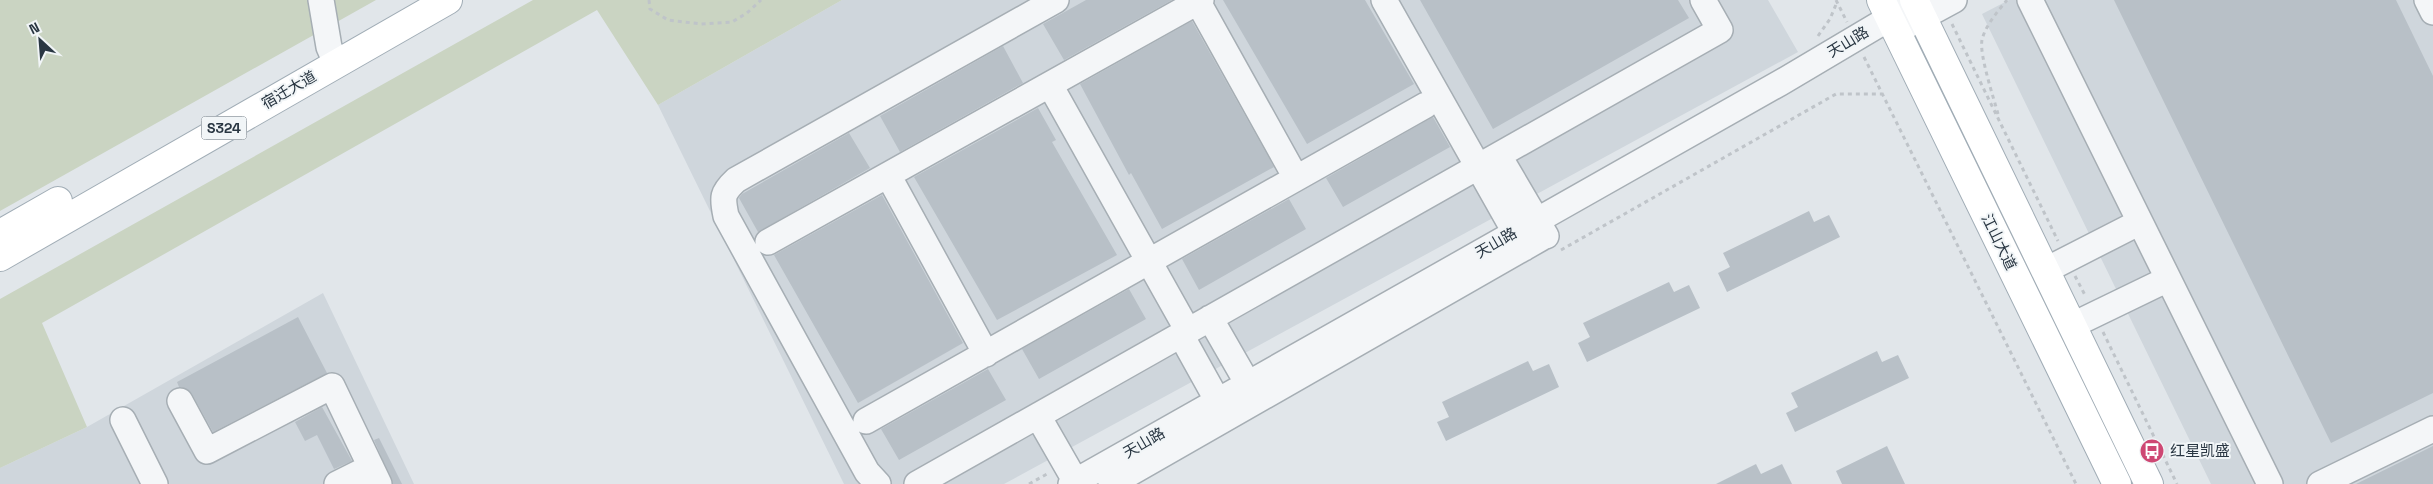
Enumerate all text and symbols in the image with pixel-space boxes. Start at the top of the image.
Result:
north arrow [15,15,65,65]
text: N [26,18,42,38]
street label: 天山路 [1824,22,1872,61]
street label: 宿迁大道 [258,66,319,113]
road number: S324 [202,116,246,140]
street label: 江山大道 [1978,211,2021,273]
street label: 天山路 [1472,223,1520,262]
street label: 天山路 [1120,423,1168,462]
bus stop icon: 红星凯盛 [2139,438,2165,464]
place label: 红星凯盛 [2170,441,2230,460]

